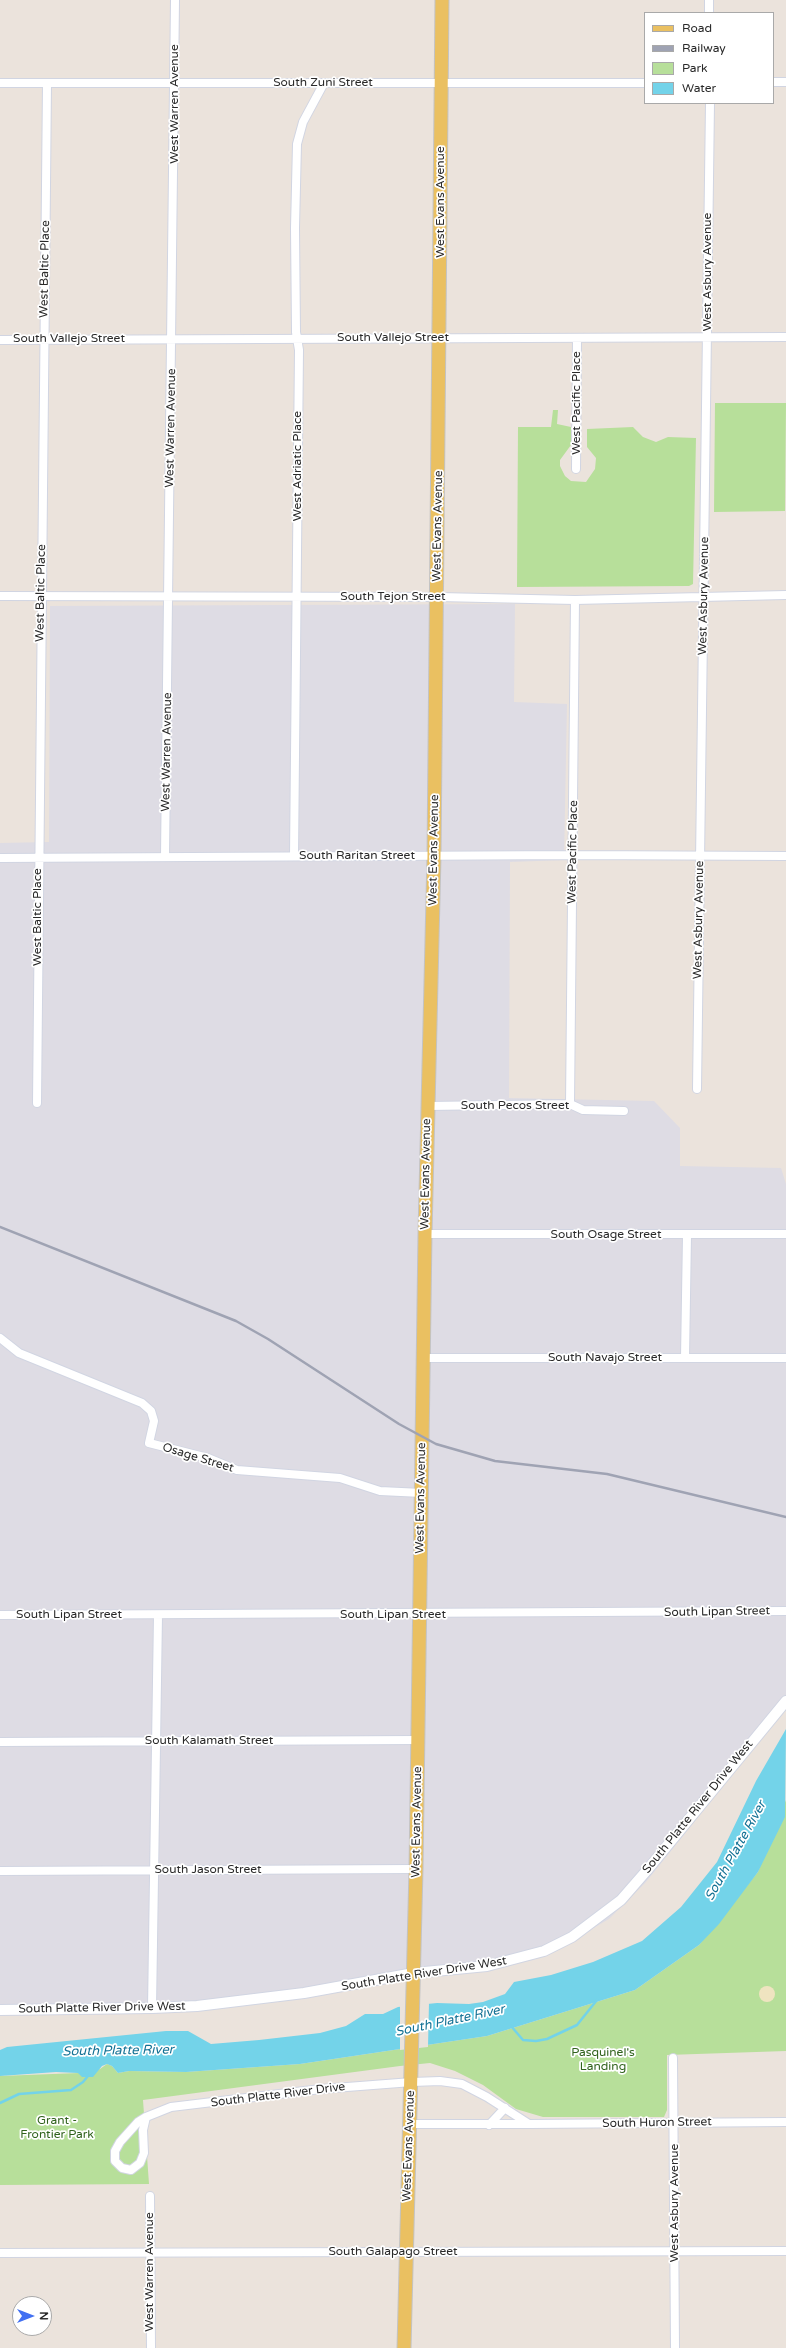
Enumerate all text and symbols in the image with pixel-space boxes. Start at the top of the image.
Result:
legend [644,12,774,104]
text: Road [682,21,712,35]
text: Railway [682,41,726,55]
street label: West Warren Avenue [168,44,182,164]
text: Park [682,61,708,75]
street label: South Zuni Street [273,76,373,90]
text: Water [682,81,716,95]
street label: West Evans Avenue [434,146,448,258]
street label: West Asbury Avenue [701,213,715,331]
street label: West Baltic Place [37,220,53,318]
street label: South Vallejo Street [337,331,449,345]
street label: South Vallejo Street [13,332,125,346]
street label: West Pacific Place [570,351,584,455]
street label: West Warren Avenue [163,368,179,488]
street label: West Adriatic Place [291,411,305,521]
street label: West Evans Avenue [430,470,446,582]
street label: West Asbury Avenue [696,537,712,655]
street label: West Baltic Place [33,544,49,642]
street label: South Tejon Street [340,590,446,604]
street label: West Warren Avenue [159,692,175,812]
street label: West Evans Avenue [426,794,442,906]
street label: West Pacific Place [565,800,581,904]
street label: South Raritan Street [299,849,415,863]
street label: West Asbury Avenue [691,861,707,979]
street label: West Baltic Place [31,868,45,966]
street label: South Pecos Street [461,1099,569,1113]
street label: West Evans Avenue [418,1118,434,1230]
street label: South Osage Street [551,1228,661,1242]
street label: South Navajo Street [548,1351,662,1365]
street label: Osage Street [161,1440,235,1476]
street label: West Evans Avenue [413,1442,429,1554]
street label: South Lipan Street [664,1604,770,1620]
street label: South Lipan Street [16,1608,122,1622]
street label: South Lipan Street [340,1608,446,1622]
street label: South Kalamath Street [145,1734,273,1748]
street label: South Platte River Drive West [640,1737,756,1877]
street label: West Evans Avenue [409,1766,425,1878]
water label: South Platte River [702,1799,770,1903]
street label: South Jason Street [154,1863,262,1877]
street label: South Platte River Drive West [340,1954,508,1994]
street label: South Platte River Drive West [18,1999,186,2017]
water label: South Platte River [394,2002,506,2040]
water label: South Platte River [62,2042,174,2060]
park label: Pasquinel's Landing [571,2046,635,2074]
street label: South Platte River Drive [210,2080,346,2110]
street label: West Evans Avenue [400,2090,418,2202]
park label: Grant - Frontier Park [20,2114,94,2142]
street label: South Huron Street [602,2115,712,2131]
street label: West Asbury Avenue [668,2144,682,2262]
street label: West Warren Avenue [143,2212,157,2332]
street label: South Galapago Street [328,2245,458,2259]
north arrow [12,2296,52,2336]
text: N [37,2312,50,2320]

